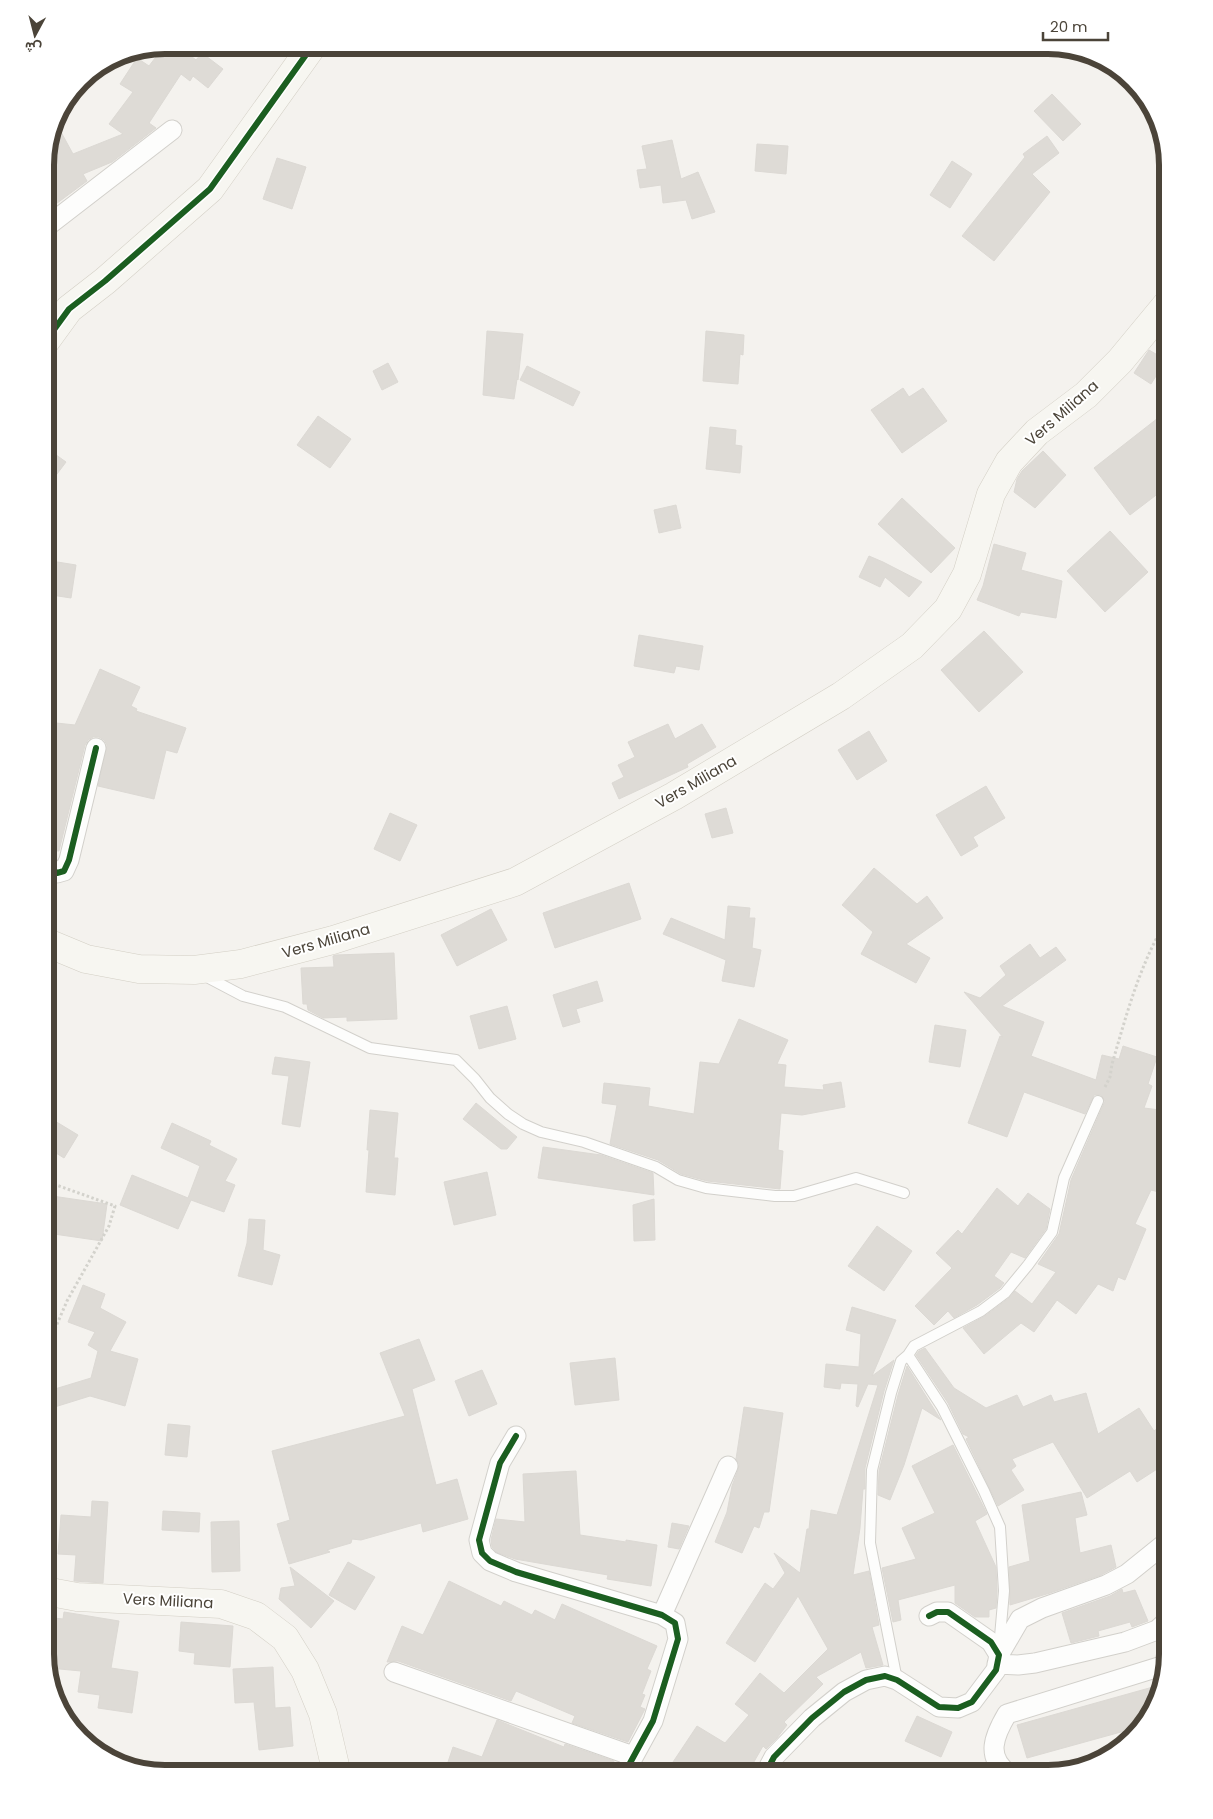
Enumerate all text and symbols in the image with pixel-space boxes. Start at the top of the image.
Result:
north arrow [10,10,60,60]
scale bar [1043,10,1108,42]
text: 20 m [1050,16,1088,37]
text: ش [24,37,43,59]
street label: Vers Miliana [1021,375,1103,450]
street label: Vers Miliana [651,750,740,813]
street label: Vers Miliana [279,918,372,963]
street label: Vers Miliana [122,1588,214,1613]

